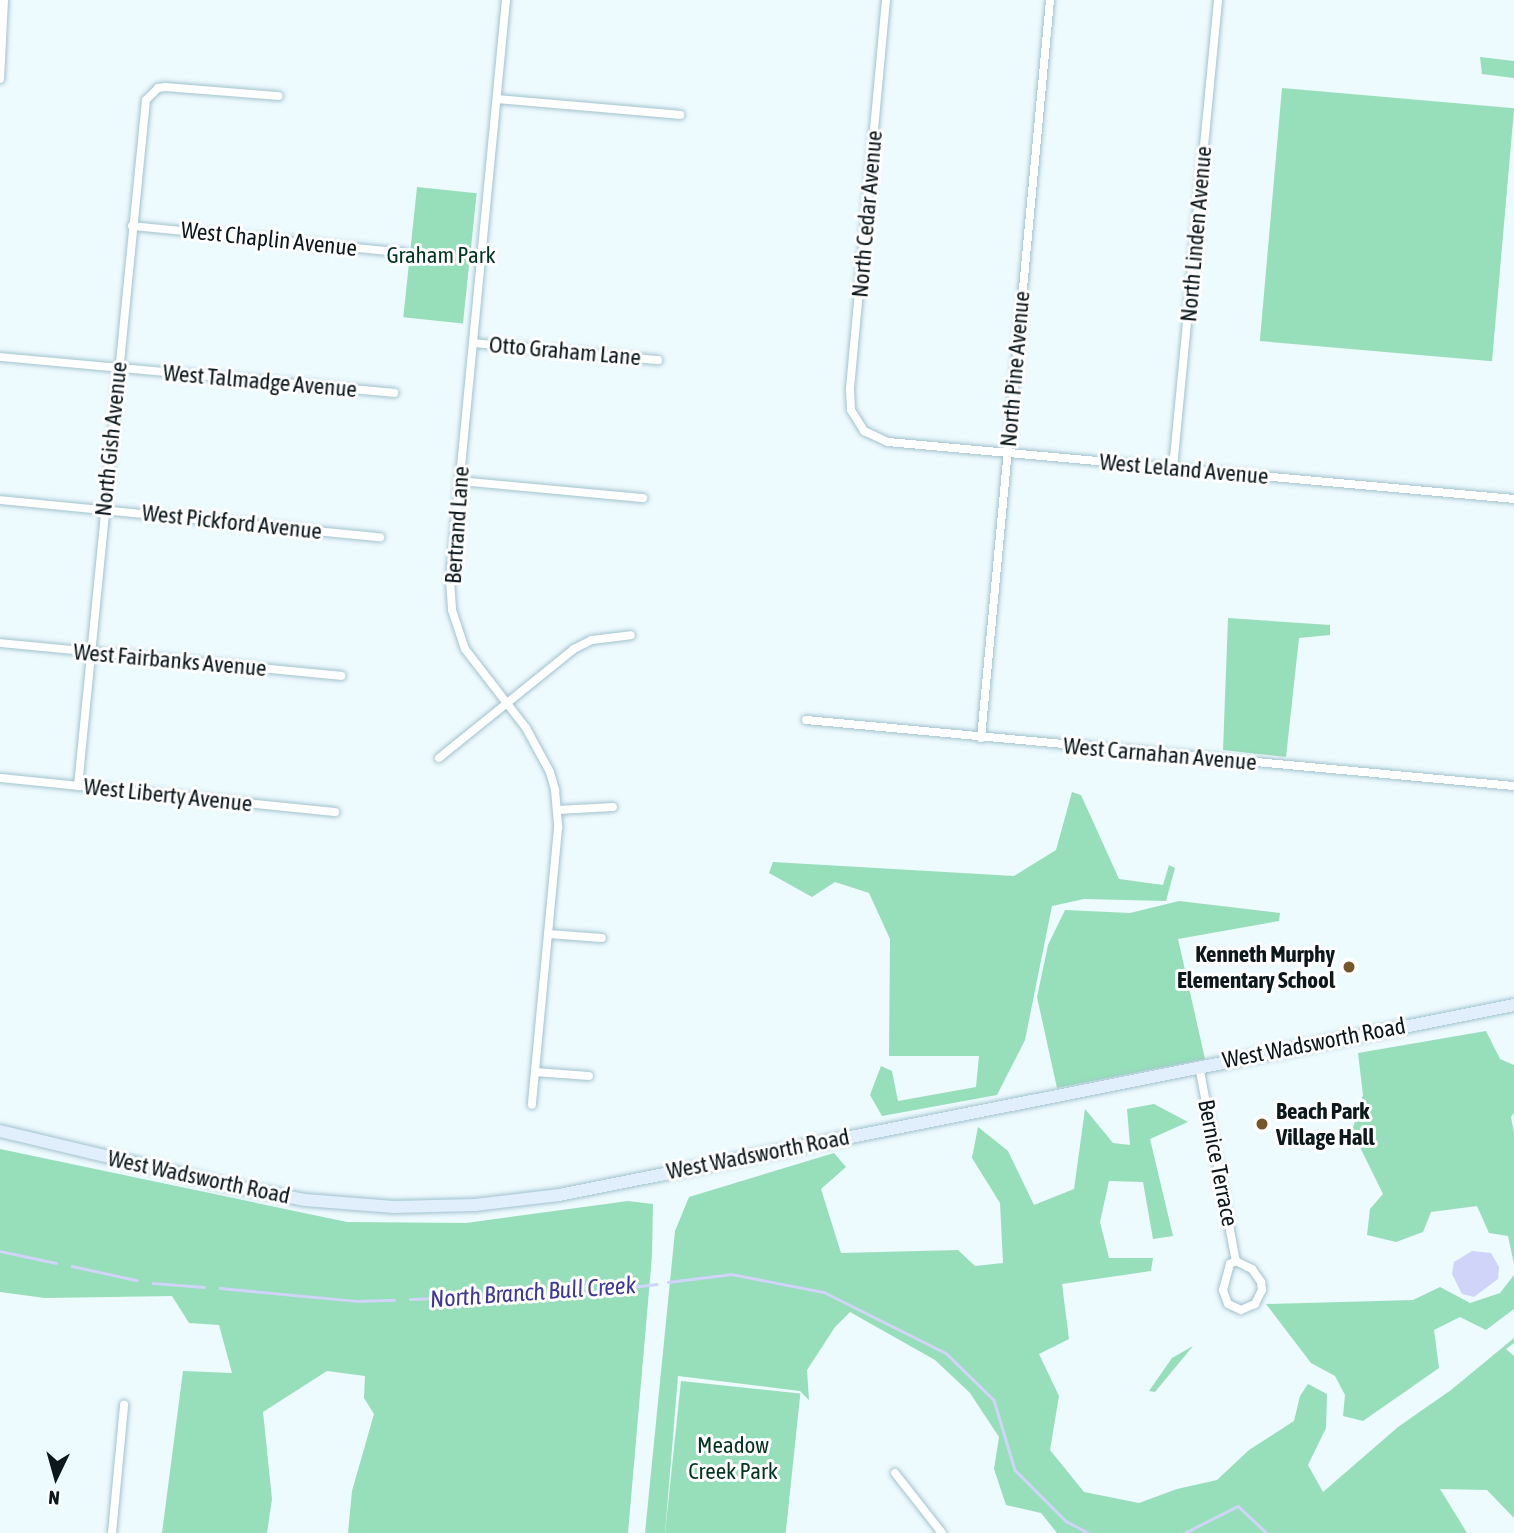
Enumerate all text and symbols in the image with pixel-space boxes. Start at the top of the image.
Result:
street label: North Cedar Avenue [846,129,888,299]
street label: North Linden Avenue [1175,145,1217,323]
street label: West Chaplin Avenue [180,216,358,262]
park label: Graham Park [386,241,496,269]
street label: North Pine Avenue [994,290,1036,448]
street label: Otto Graham Lane [488,331,642,371]
street label: West Talmadge Avenue [162,359,358,403]
street label: North Gish Avenue [89,360,133,518]
street label: West Leland Avenue [1098,448,1270,490]
street label: Bertrand Lane [439,465,475,585]
street label: West Pickford Avenue [141,499,323,545]
street label: West Fairbanks Avenue [72,638,268,682]
street label: West Carnahan Avenue [1062,732,1258,776]
street label: West Liberty Avenue [82,772,254,818]
place label: Kenneth Murphy Elementary School [1177,940,1335,994]
marker: Kenneth Murphy Elementary School [1341,959,1357,975]
street label: West Wadsworth Road [1220,1012,1408,1074]
street label: Bernice Terrace [1192,1097,1244,1229]
place label: Beach Park Village Hall [1276,1097,1375,1151]
marker: Beach Park Village Hall [1254,1116,1270,1132]
street label: West Wadsworth Road [664,1123,852,1185]
street label: West Wadsworth Road [105,1144,293,1210]
water label: North Branch Bull Creek [429,1270,637,1314]
park label: Meadow Creek Park [688,1431,778,1485]
north arrow [21,1442,91,1512]
text: N [48,1486,61,1509]

